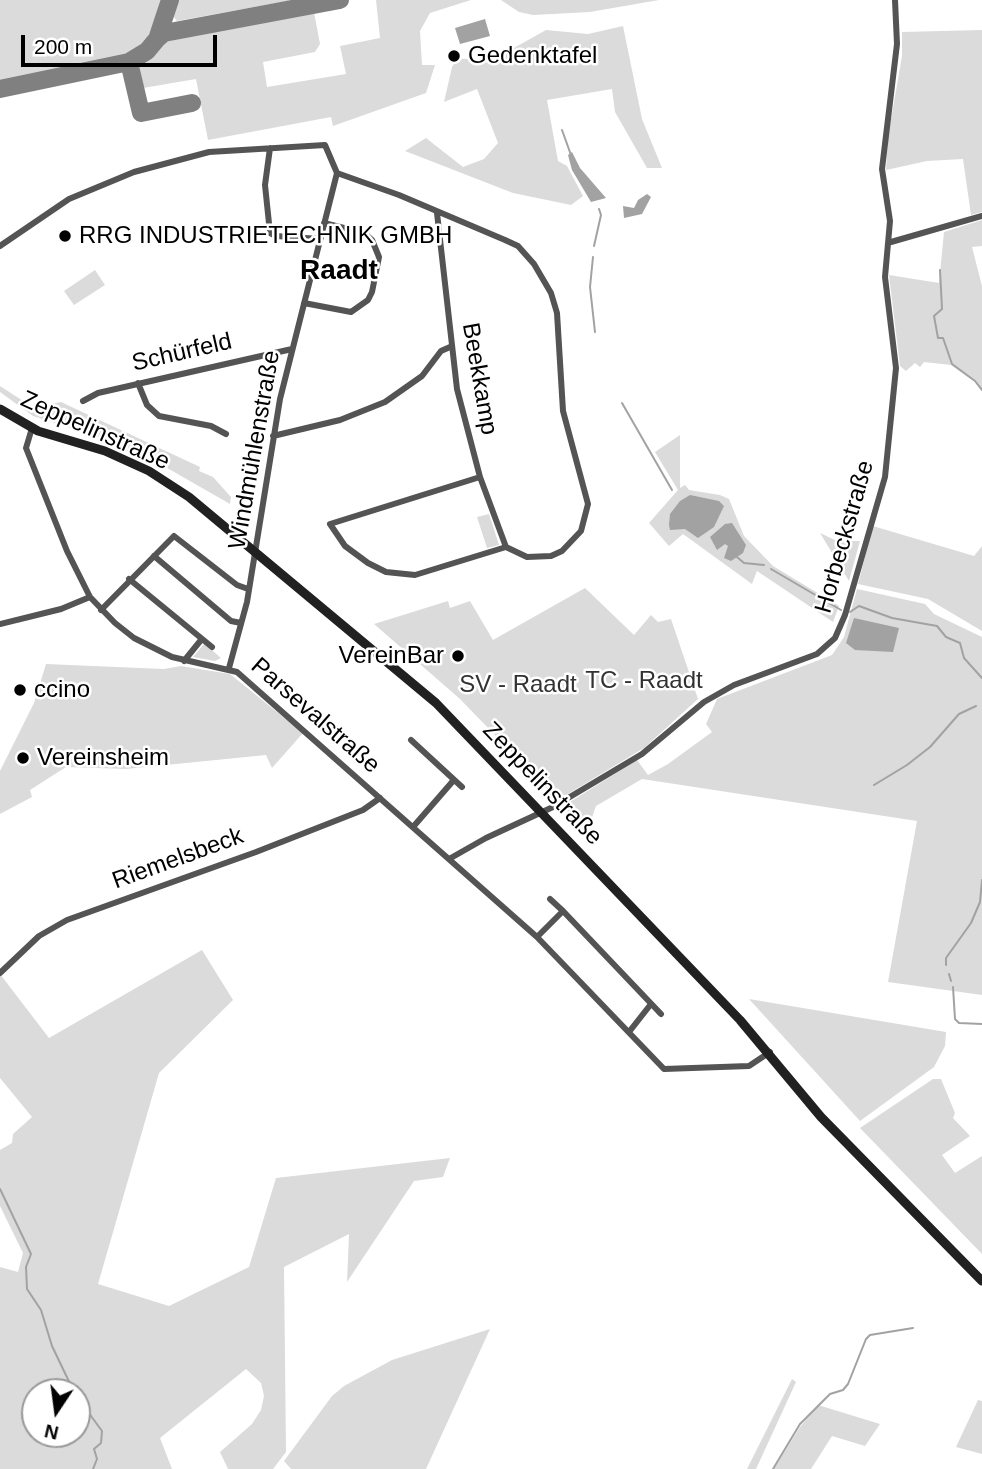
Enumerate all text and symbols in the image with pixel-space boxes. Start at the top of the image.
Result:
scale bar [24,21,220,65]
text: 200 m [34,35,92,58]
place label: Gedenktafel [468,42,597,70]
marker: Gedenktafel [446,48,462,64]
place label: RRG INDUSTRIETECHNIK GMBH [79,222,452,250]
marker: RRG INDUSTRIETECHNIK GMBH [57,228,73,244]
district label: Raadt [300,254,378,288]
street label: Beekkamp [455,321,503,437]
street label: Schürfeld [129,328,235,378]
street label: Windmühlenstraße [223,348,287,552]
street label: Zeppelinstraße [16,385,174,477]
street label: Horbeckstraße [809,457,881,617]
place label: VereinBar [339,642,444,670]
marker: VereinBar [450,648,466,664]
street label: Parsevalstraße [245,652,385,780]
park label: TC - Raadt [585,667,703,695]
park label: SV - Raadt [459,671,577,699]
place label: ccino [34,676,90,704]
marker: ccino [12,682,28,698]
street label: Zeppelinstraße [476,716,608,852]
place label: Vereinsheim [37,744,169,772]
marker: Vereinsheim [15,750,31,766]
street label: Riemelsbeck [109,822,247,896]
north arrow [21,1378,91,1448]
text: N [43,1420,61,1444]

